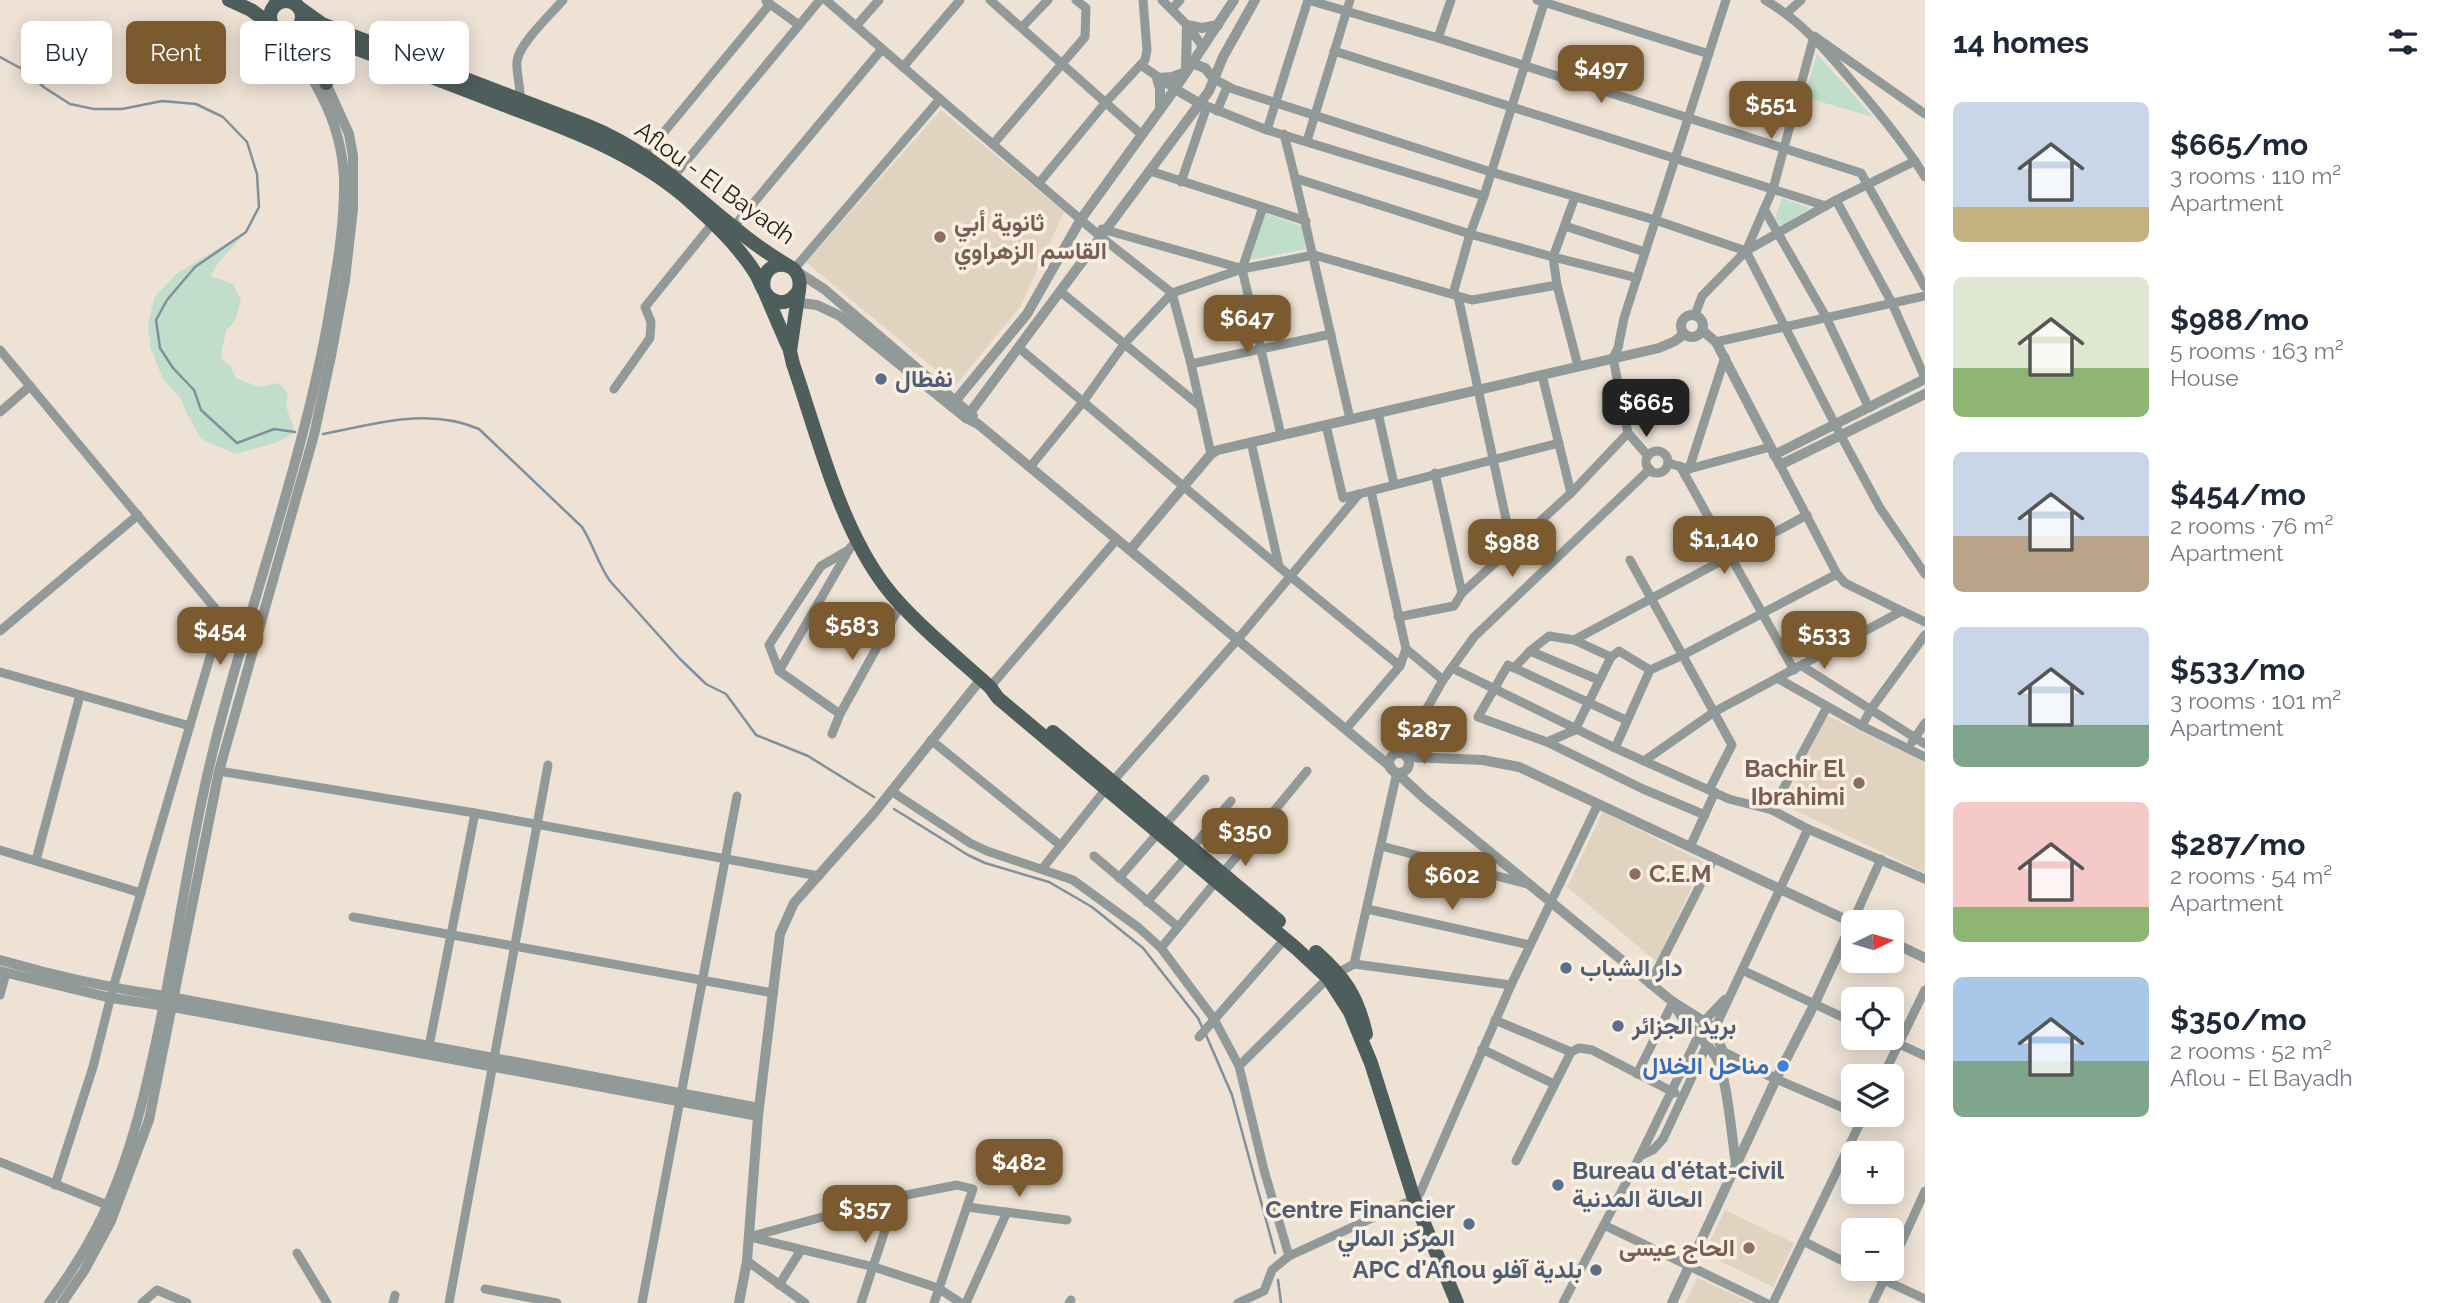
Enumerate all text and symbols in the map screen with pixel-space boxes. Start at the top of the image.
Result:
chip: Buy [21,21,112,84]
chip: Rent [126,21,226,84]
chip: Filters [240,21,355,84]
chip: New [369,21,469,84]
icon: filters [2384,23,2422,61]
text: 14 homes [1953,25,2089,60]
pin: $497 [1560,46,1642,105]
text: $497 [1574,54,1628,81]
pin: $551 [1730,82,1812,141]
text: $551 [1745,90,1797,117]
street label: Aflou - El Bayadh [630,115,801,250]
text: $665/mo [2170,127,2308,162]
icon: home [2009,130,2093,214]
text: 3 rooms · 110 m² [2170,162,2341,189]
text: Apartment [2170,189,2284,216]
place label: ثانوية أبي القاسم الزهراوي [954,208,1107,271]
marker: ثانوية أبي القاسم الزهراوي [932,229,948,245]
pin: $647 [1206,296,1288,355]
text: $988/mo [2170,302,2309,337]
text: $647 [1220,304,1274,331]
icon: home [2009,305,2093,389]
text: 5 rooms · 163 m² [2170,337,2344,364]
place label: نفطال [895,364,953,394]
text: House [2170,364,2239,391]
marker: نفطال [873,371,889,387]
pin: $665 [1605,380,1687,439]
text: $665 [1618,388,1674,415]
text: $454/mo [2170,477,2306,512]
icon: home [2009,480,2093,564]
text: 2 rooms · 76 m² [2170,512,2333,539]
pin: $1,140 [1667,516,1781,576]
pin: $988 [1471,520,1553,579]
text: $1,140 [1689,525,1759,552]
text: $988 [1484,528,1540,555]
text: Apartment [2170,539,2284,566]
pin: $583 [811,602,893,662]
pin: $454 [179,608,261,667]
text: $583 [825,611,879,638]
pin: $533 [1783,612,1865,671]
text: $454 [193,616,247,643]
text: $533 [1798,620,1851,647]
text: $533/mo [2170,652,2305,687]
icon: home [2009,655,2093,739]
text: 3 rooms · 101 m² [2170,687,2341,714]
pin: $287 [1383,706,1465,766]
text: Apartment [2170,714,2284,741]
text: $287 [1397,715,1451,742]
place label: Bachir El Ibrahimi [1744,754,1845,811]
marker: Bachir El Ibrahimi [1851,775,1867,791]
pin: $350 [1204,808,1286,868]
text: $350 [1218,817,1272,844]
text: $287/mo [2170,827,2305,862]
icon: home [2009,830,2093,914]
pin: $602 [1411,852,1493,912]
place label: C.E.M [1649,859,1711,888]
text: $602 [1424,861,1480,888]
text: 2 rooms · 54 m² [2170,862,2332,889]
marker: C.E.M [1627,866,1643,882]
text: Apartment [2170,889,2284,916]
north arrow [1841,910,1904,973]
map controls [1841,910,1904,1281]
place label: دار الشباب [1580,953,1683,983]
marker: دار الشباب [1558,960,1574,976]
button: locate [1841,987,1904,1050]
text: $350/mo [2170,1002,2306,1037]
icon: home [2009,1005,2093,1089]
place label: بريد الجزائر [1631,1011,1736,1041]
marker: بريد الجزائر [1610,1018,1626,1034]
text: 2 rooms · 52 m² [2170,1037,2332,1064]
place label: مناحل الخلال [1642,1051,1769,1081]
marker: مناحل الخلال [1775,1058,1791,1074]
button: layers [1841,1064,1904,1127]
text: Aflou - El Bayadh [2170,1064,2353,1091]
pin: $482 [978,1140,1060,1199]
button: + [1841,1141,1904,1204]
text: $482 [992,1148,1046,1175]
place label: Bureau d'état-civil الحالة المدنية [1572,1156,1784,1213]
marker: Bureau d'état-civil الحالة المدنية [1550,1177,1566,1193]
pin: $357 [824,1186,906,1245]
text: $357 [839,1194,891,1221]
place label: Centre Financier المركز المالي [1265,1195,1455,1258]
marker: Centre Financier المركز المالي [1461,1216,1477,1232]
button: − [1841,1218,1904,1281]
place label: الحاج عيسى [1619,1233,1735,1264]
marker: الحاج عيسى [1741,1240,1757,1256]
place label: APC d'Aflou بلدية آفلو [1352,1255,1582,1285]
marker: APC d'Aflou بلدية آفلو [1588,1262,1604,1278]

